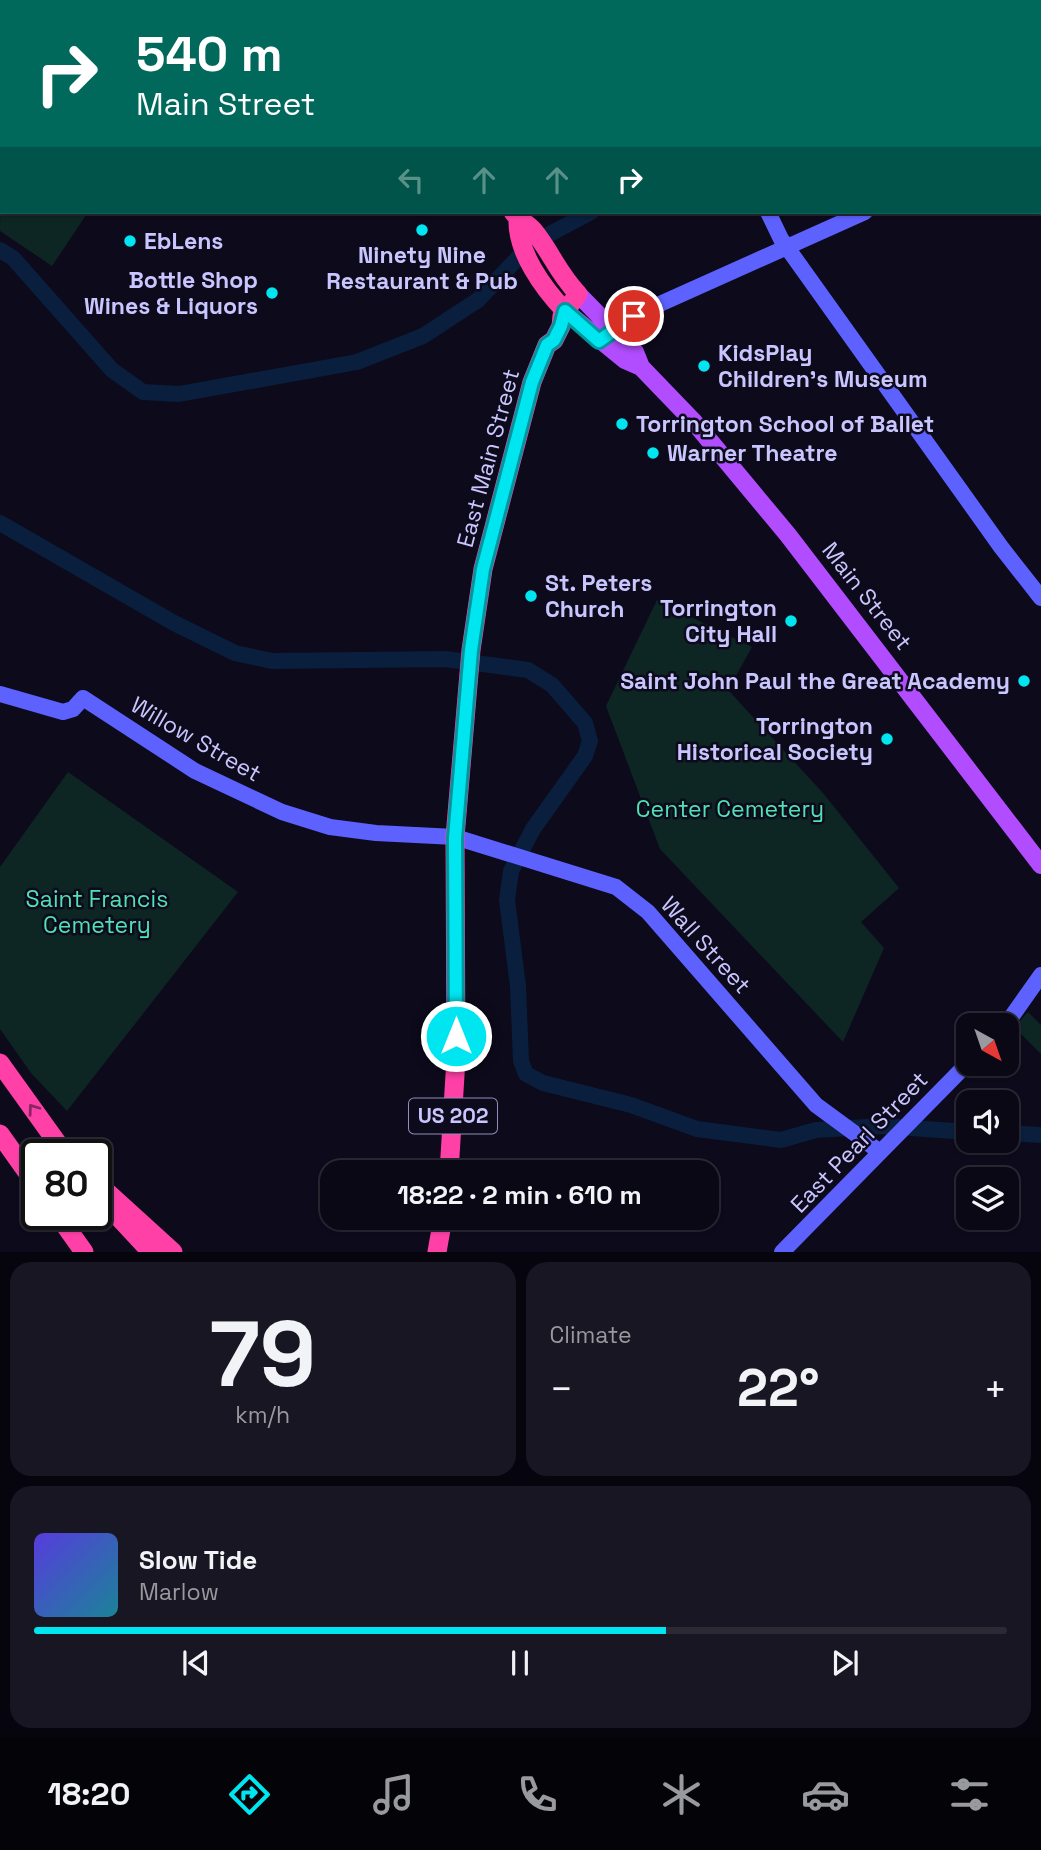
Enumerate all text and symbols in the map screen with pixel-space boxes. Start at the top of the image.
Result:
text: 540 m [136,23,283,85]
icon: right [21,28,112,119]
text: Main Street [136,84,316,124]
icon: left [392,161,430,199]
icon: ahead [465,161,503,199]
icon: ahead [538,161,576,199]
icon: right [611,161,649,199]
marker: Ninety Nine Restaurant & Pub [414,222,430,238]
place label: EbLens [144,226,223,256]
marker: EbLens [122,233,138,249]
place label: Ninety Nine Restaurant & Pub [326,240,518,296]
place label: Bottle Shop Wines & Liquors [84,265,258,321]
marker: Bottle Shop Wines & Liquors [264,285,280,301]
pin [604,286,664,346]
icon: arrive [615,297,653,335]
place label: KidsPlay Children's Museum [718,338,928,394]
marker: KidsPlay Children's Museum [696,358,712,374]
street label: East Main Street [450,366,526,550]
place label: Torrington School of Ballet [636,409,934,439]
marker: Torrington School of Ballet [614,416,630,432]
place label: Warner Theatre [667,438,838,468]
marker: Warner Theatre [645,445,661,461]
street label: Main Street [815,536,919,656]
place label: St. Peters Church [545,568,652,624]
marker: St. Peters Church [523,588,539,604]
place label: Torrington City Hall [660,593,777,649]
marker: Torrington City Hall [783,613,799,629]
place label: Saint John Paul the Great Academy [620,666,1010,696]
marker: Saint John Paul the Great Academy [1016,673,1032,689]
street label: Willow Street [125,690,267,788]
place label: Torrington Historical Society [677,711,873,767]
marker: Torrington Historical Society [879,731,895,747]
park label: Center Cemetery [636,794,824,824]
park label: Saint Francis Cemetery [26,884,168,940]
street label: Wall Street [655,890,757,1000]
position arrow [419,999,493,1073]
north arrow [956,1013,1018,1076]
map controls [956,1013,1019,1230]
street label: East Pearl Street [784,1065,934,1219]
button: sound [956,1090,1019,1153]
road number: US 202 [409,1098,497,1134]
one-way arrow [29,1104,41,1117]
speed limit sign: 80 [21,1139,112,1230]
button: layers [956,1167,1019,1230]
text: 18:22 · 2 min · 610 m [397,1178,642,1212]
text: 79 [209,1296,316,1413]
text: Climate [550,1320,632,1350]
text: 22° [737,1355,819,1421]
text: − [550,1365,573,1413]
text: + [983,1365,1007,1413]
text: km/h [235,1400,290,1430]
text: Slow Tide [139,1543,257,1577]
text: Marlow [139,1577,219,1607]
icon: previous [177,1644,215,1682]
icon: pause [501,1644,539,1682]
icon: next [826,1644,864,1682]
icon: directions [225,1770,274,1819]
icon: music [369,1770,418,1819]
icon: phone [513,1770,562,1819]
icon: climate [657,1770,706,1819]
icon: car [801,1770,850,1819]
icon: filters [945,1770,994,1819]
text: 18:20 [47,1774,130,1814]

